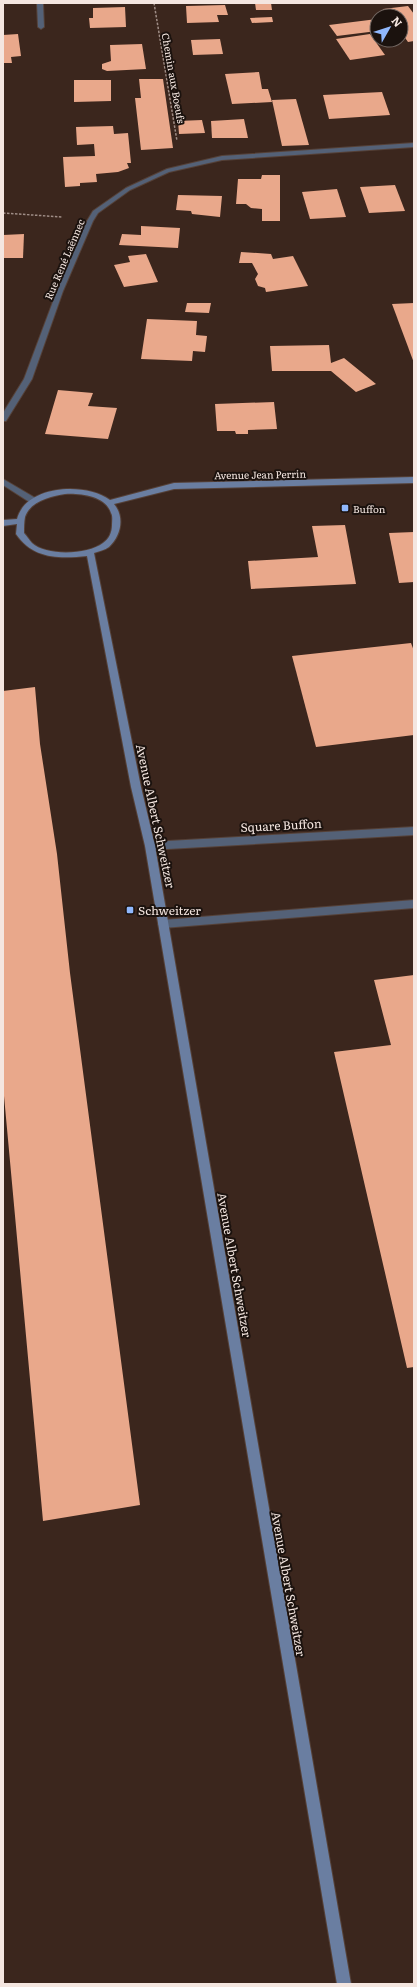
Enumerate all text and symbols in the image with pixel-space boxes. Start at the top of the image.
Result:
north arrow [369,8,409,48]
text: N [388,12,407,30]
street label: Chemin aux Boeufs [159,32,189,125]
street label: Rue René Laënnec [40,216,88,302]
street label: Avenue Jean Perrin [214,466,306,482]
place label: Buffon [353,501,386,516]
marker: Buffon [340,503,350,513]
street label: Avenue Albert Schweitzer [132,742,180,890]
street label: Square Buffon [240,814,322,836]
place label: Schweitzer [138,901,201,919]
marker: Schweitzer [125,905,135,915]
street label: Avenue Albert Schweitzer [213,1191,257,1339]
street label: Avenue Albert Schweitzer [267,1510,311,1658]

